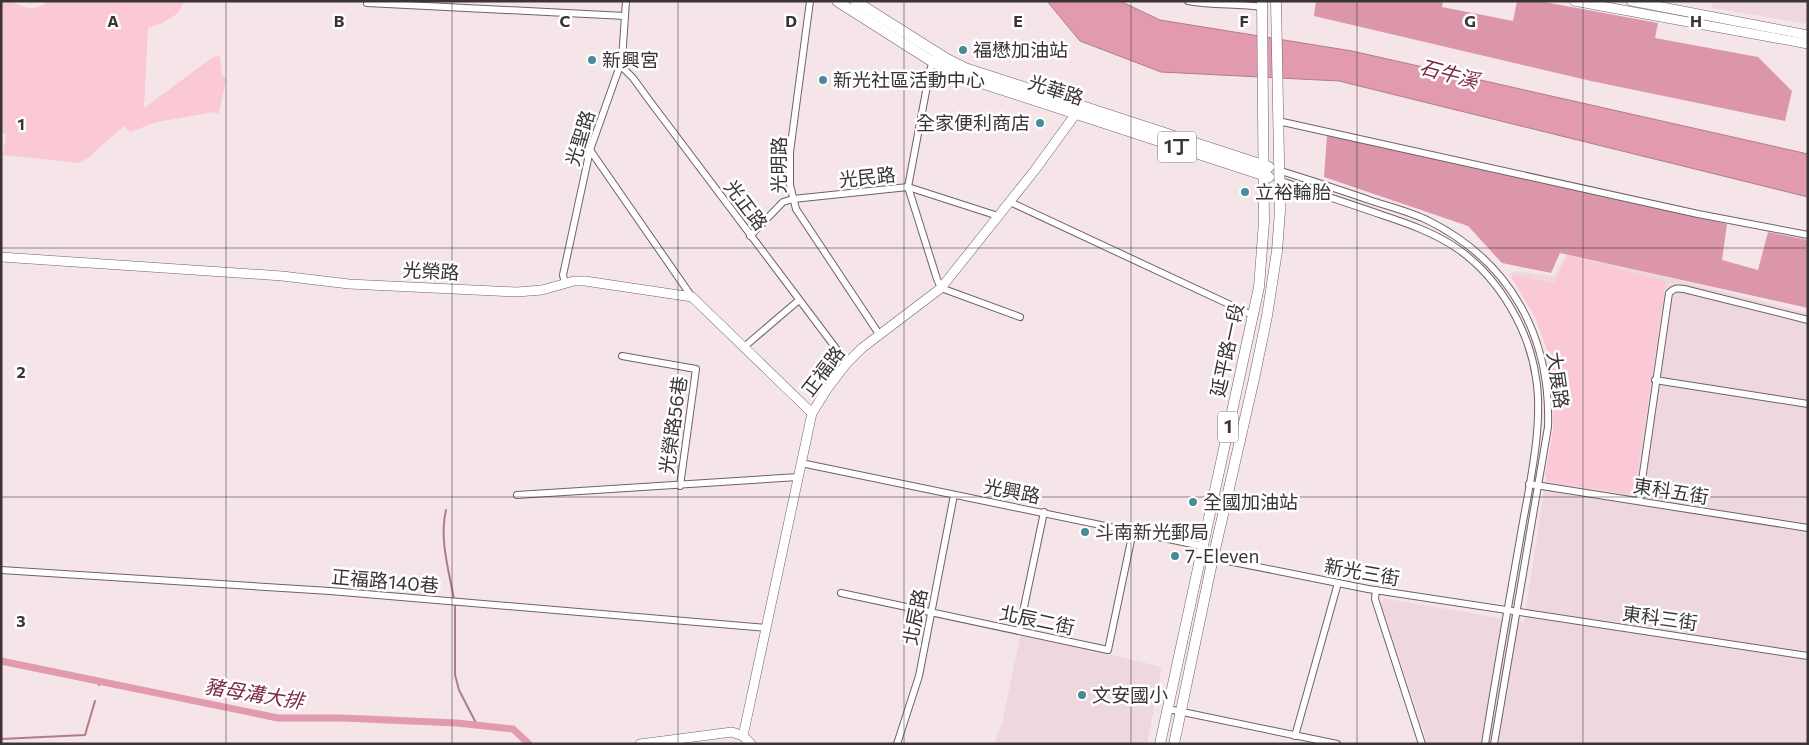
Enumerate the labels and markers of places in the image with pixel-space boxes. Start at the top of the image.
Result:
place label: 福懋加油站 [973,38,1068,61]
marker: 福懋加油站 [957,44,969,56]
place label: 新興宮 [602,48,659,71]
marker: 新興宮 [586,54,598,66]
place label: 新光社區活動中心 [833,68,985,91]
marker: 新光社區活動中心 [817,74,829,86]
place label: 全家便利商店 [916,111,1030,134]
marker: 全家便利商店 [1034,117,1046,129]
place label: 立裕輪胎 [1255,180,1331,203]
marker: 立裕輪胎 [1239,186,1251,198]
place label: 全國加油站 [1203,490,1298,513]
marker: 全國加油站 [1187,496,1199,508]
place label: 斗南新光郵局 [1095,520,1209,543]
marker: 斗南新光郵局 [1079,526,1091,538]
place label: 7-Eleven [1185,544,1259,567]
marker: 7-Eleven [1169,550,1181,562]
place label: 文安國小 [1092,683,1168,706]
marker: 文安國小 [1076,689,1088,701]

